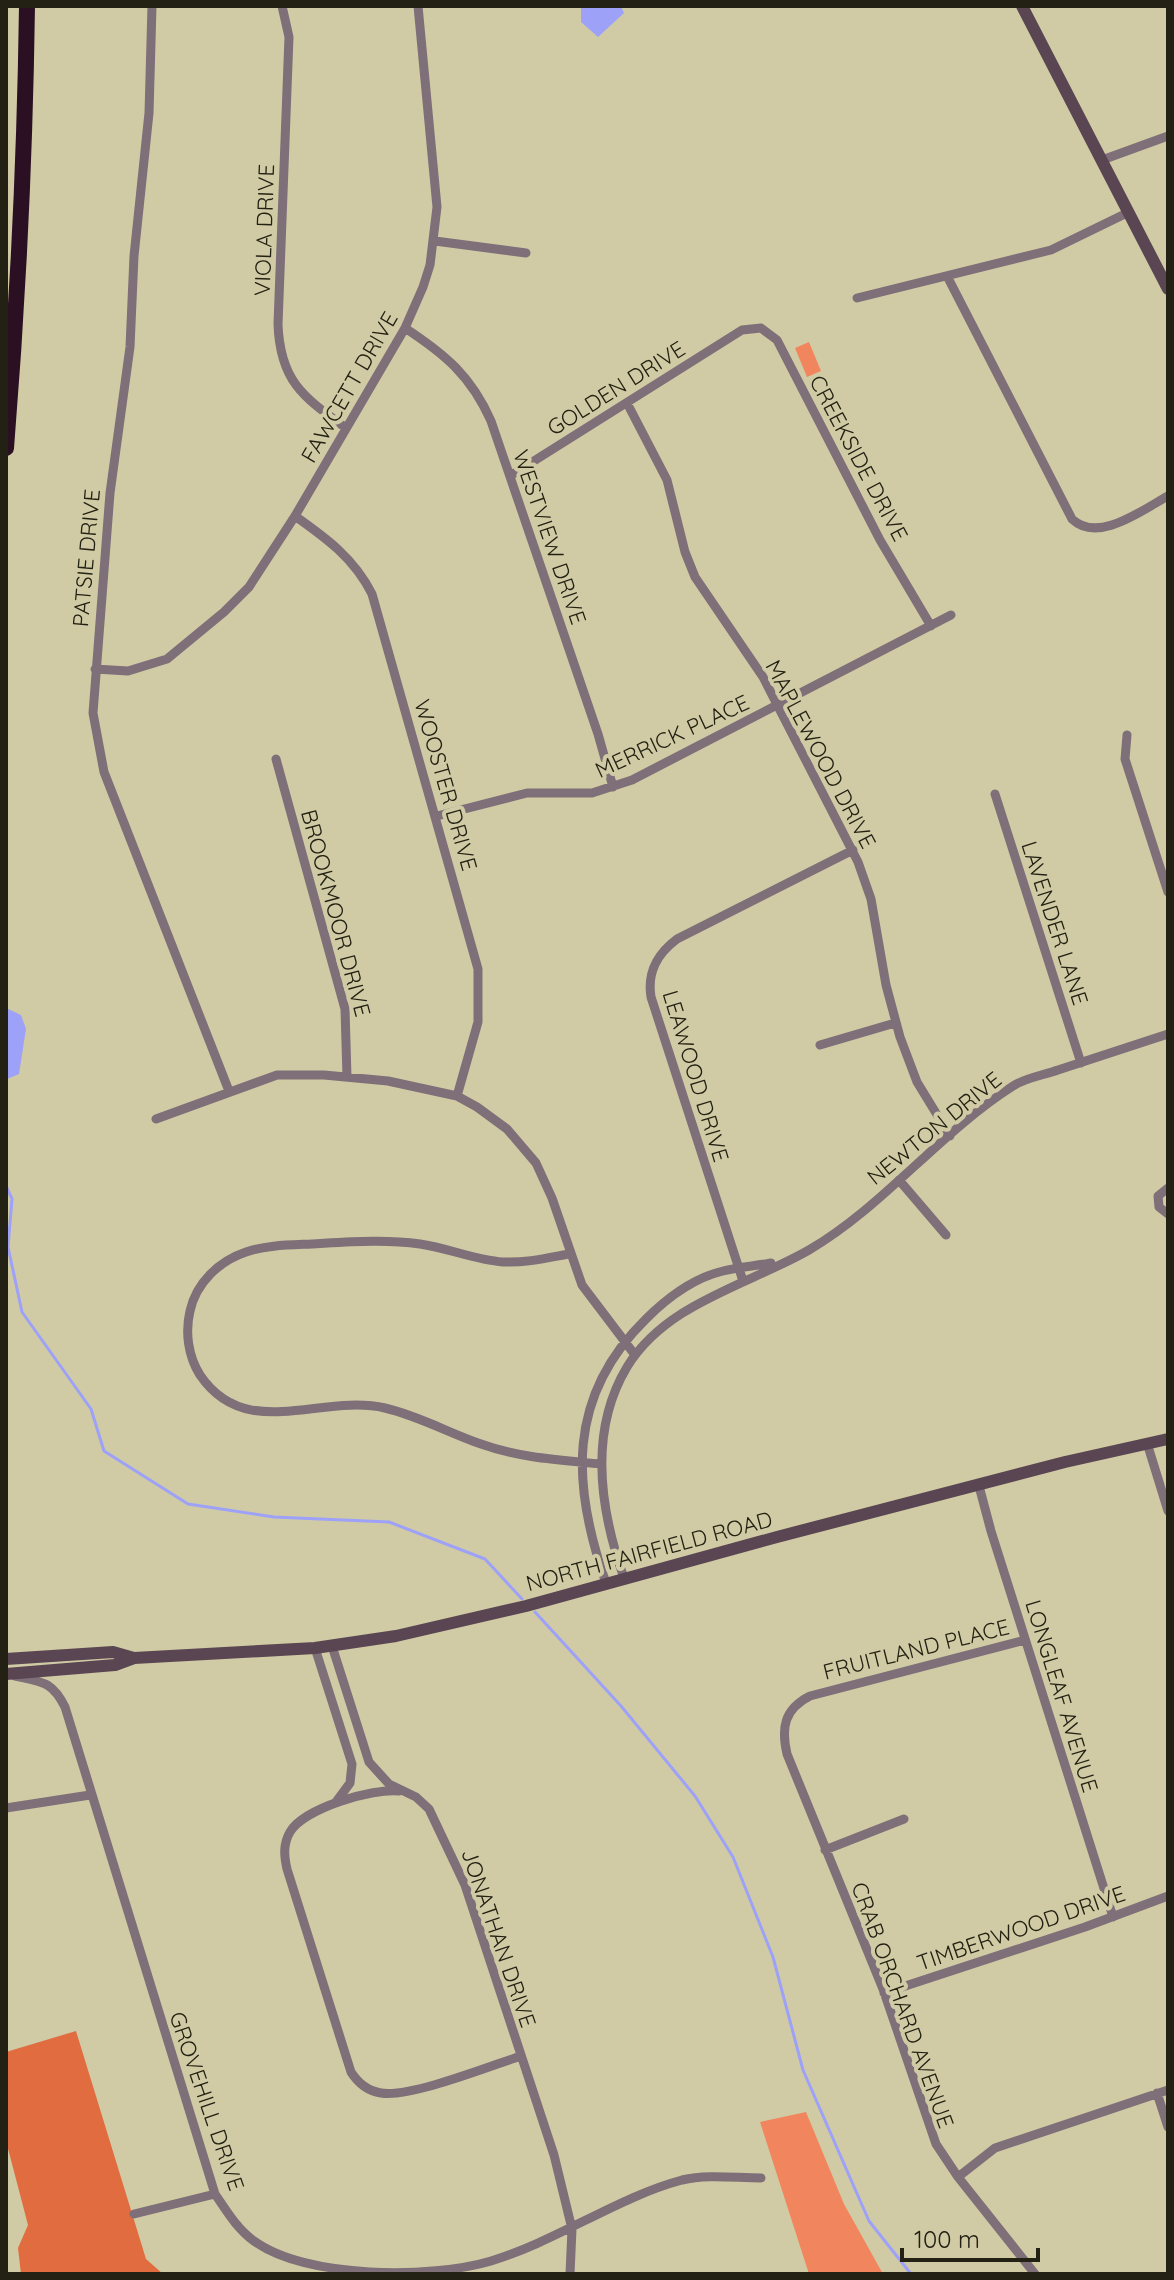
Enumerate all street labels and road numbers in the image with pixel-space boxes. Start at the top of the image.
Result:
street label: VIOLA DRIVE [248,163,280,297]
street label: FAWCETT DRIVE [294,306,404,468]
street label: GOLDEN DRIVE [542,334,690,442]
street label: CREEKSIDE DRIVE [803,370,915,546]
street label: WESTVIEW DRIVE [507,446,593,628]
street label: PATSIE DRIVE [66,488,106,628]
street label: MAPLEWOOD DRIVE [759,655,883,853]
street label: MERRICK PLACE [591,688,753,784]
street label: WOOSTER DRIVE [408,696,484,874]
street label: BROOKMOOR DRIVE [295,806,377,1020]
street label: LAVENDER LANE [1015,838,1095,1008]
street label: LEAWOOD DRIVE [657,987,735,1165]
street label: NEWTON DRIVE [861,1065,1007,1191]
street label: NORTH FAIRFIELD ROAD [523,1505,775,1597]
street label: LONGLEAF AVENUE [1019,1596,1105,1796]
street label: FRUITLAND PLACE [820,1612,1012,1686]
street label: JONATHAN DRIVE [455,1845,543,2031]
street label: CRAB ORCHARD AVENUE [845,1878,961,2132]
street label: TIMBERWOOD DRIVE [913,1879,1129,1977]
street label: GROVEHILL DRIVE [163,2008,251,2194]

